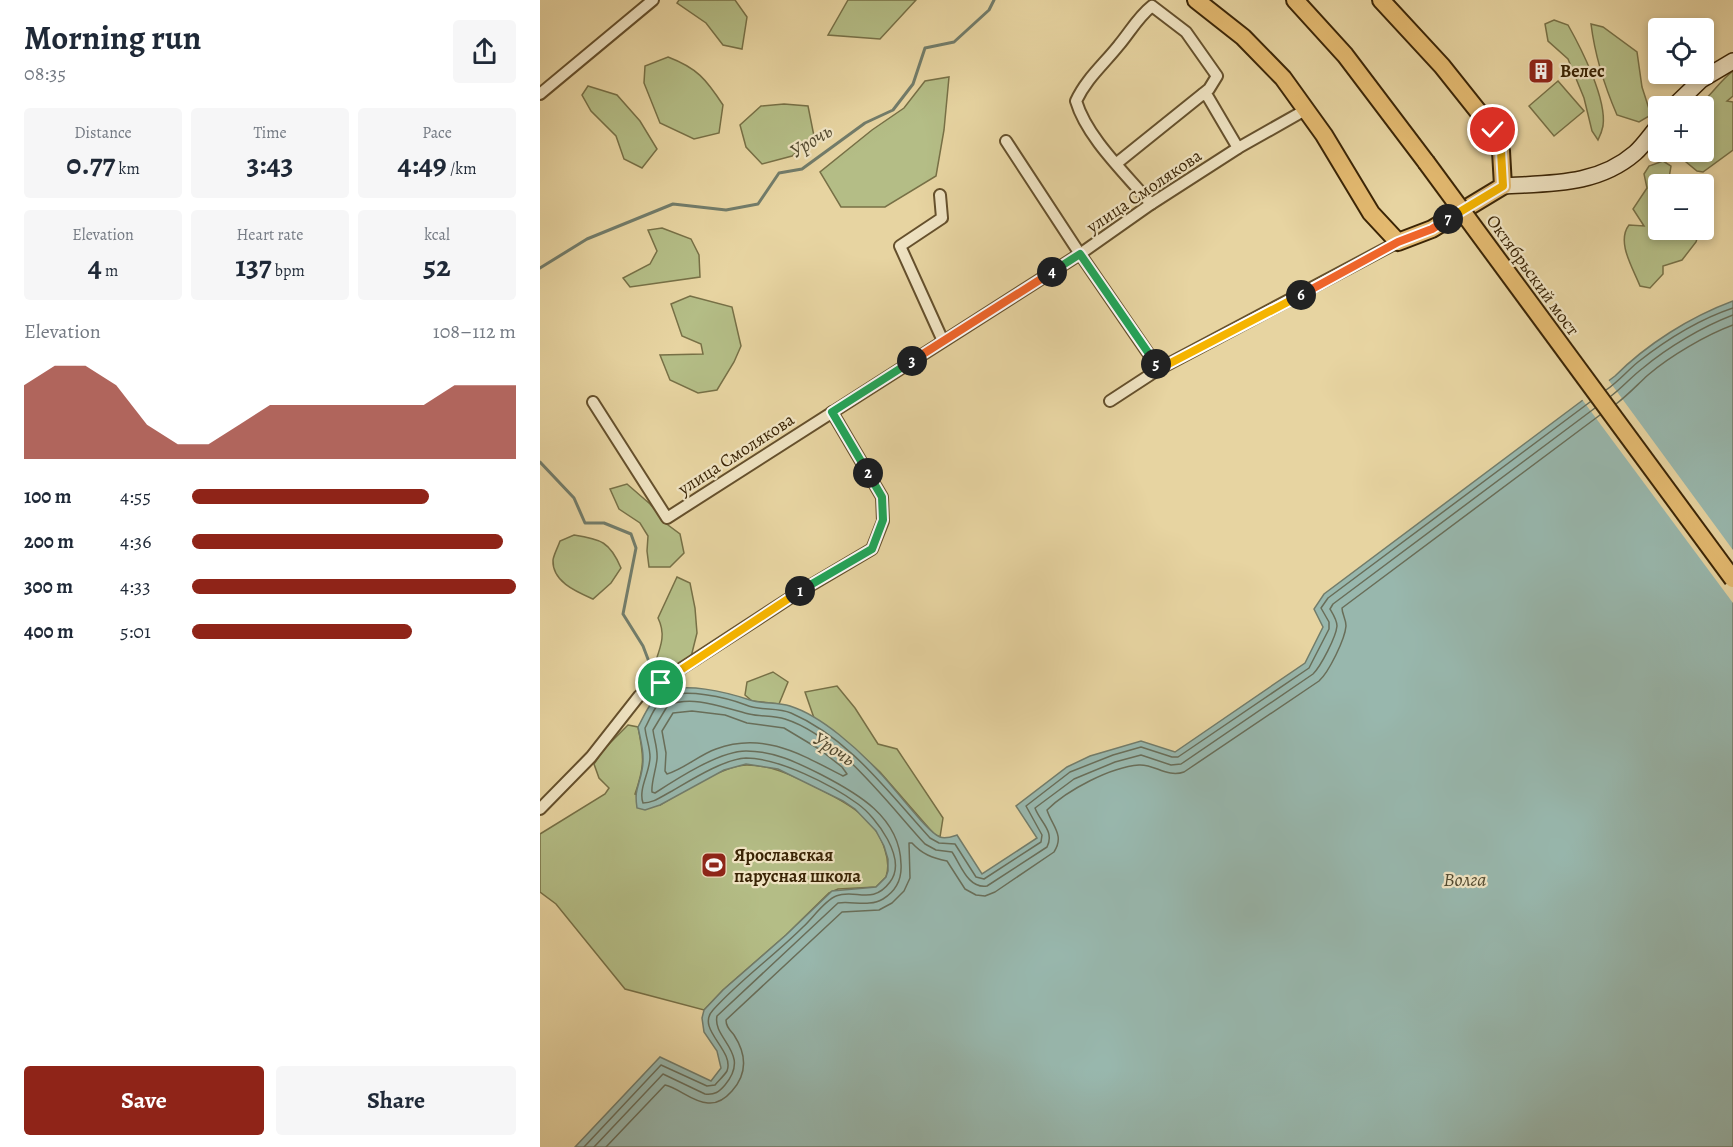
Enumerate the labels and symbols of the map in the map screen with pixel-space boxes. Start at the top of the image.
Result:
building icon: Велес [1526,56,1556,86]
place label: Велес [1560,59,1605,83]
pin [1467,104,1518,155]
water label: Урочь [785,118,837,164]
street label: улица Смолякова [1081,143,1207,239]
pin: 7 [1433,204,1463,234]
street label: Октябрьский мост [1481,210,1585,340]
pin: 4 [1037,257,1067,287]
pin: 6 [1286,280,1316,310]
pin: 3 [897,346,927,376]
pin: 5 [1141,349,1171,379]
street label: улица Смолякова [672,407,799,501]
pin: 2 [853,458,883,488]
pin: 1 [785,576,815,606]
pin [635,657,686,708]
water label: Урочь [808,725,860,773]
place label: Ярославская парусная школа [734,843,862,888]
sports icon: Ярославская парусная школа [699,850,729,880]
water label: Волга [1443,866,1487,893]

